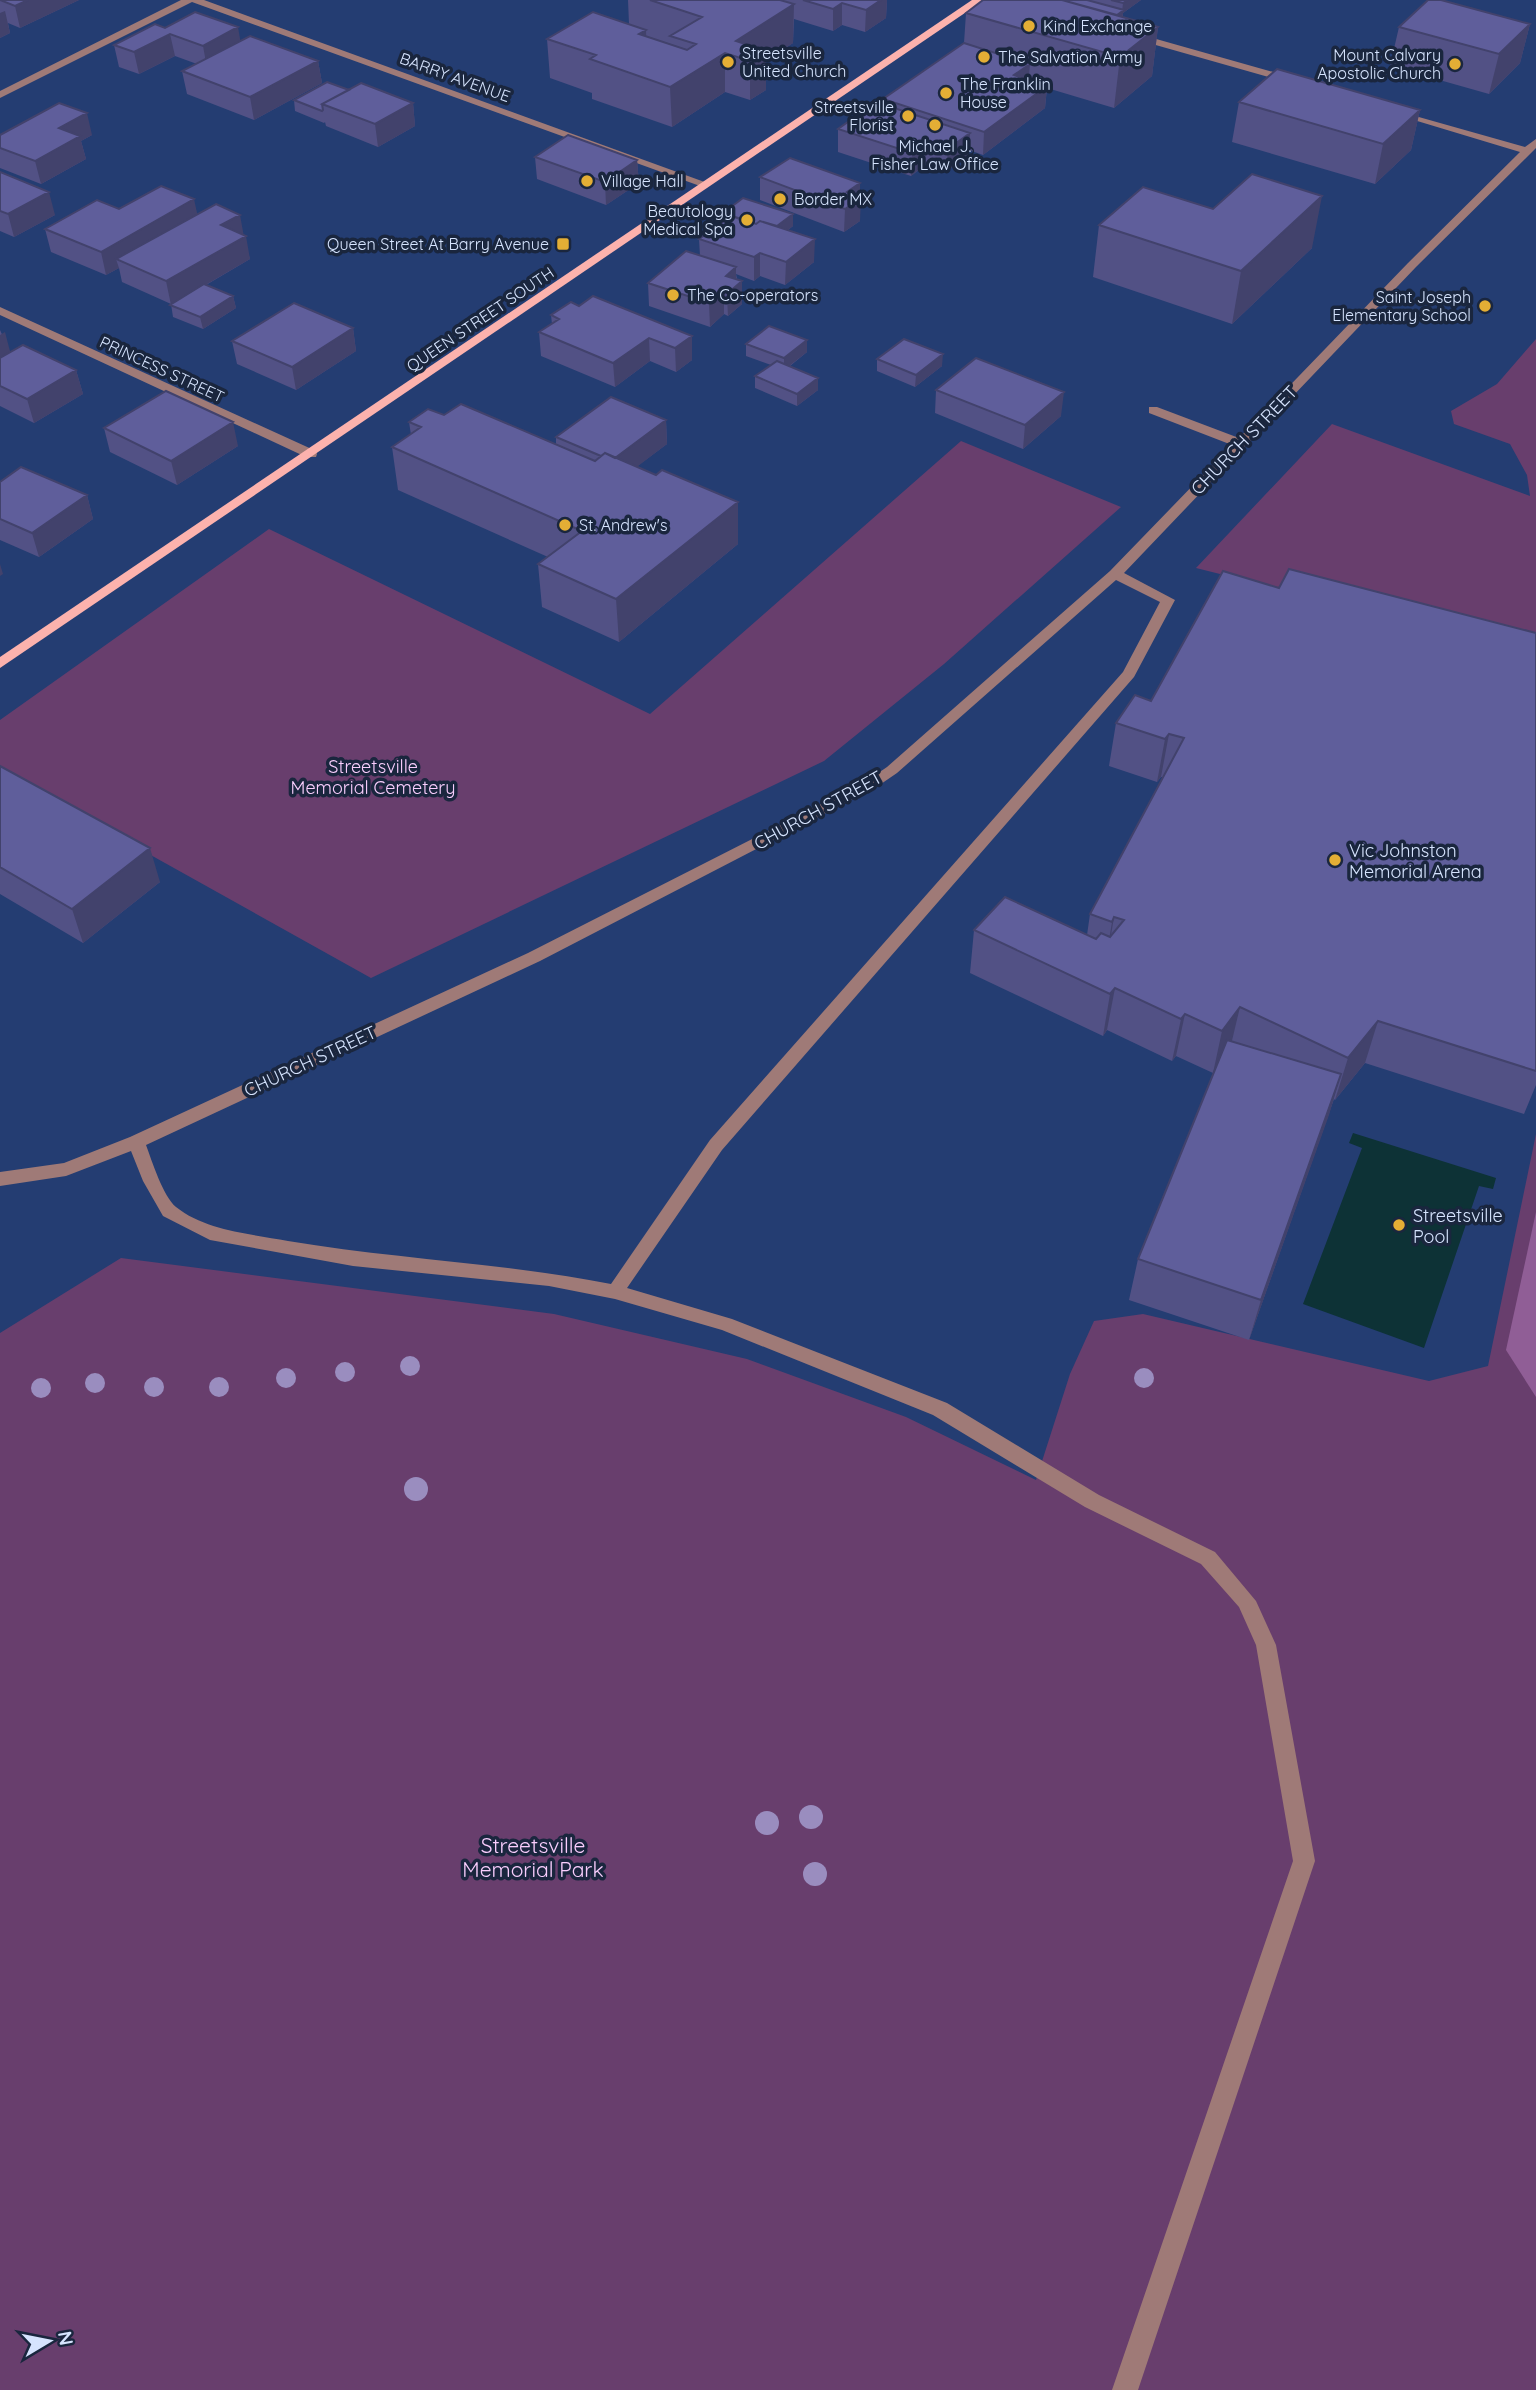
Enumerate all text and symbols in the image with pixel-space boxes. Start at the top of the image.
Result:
place label: Kind Exchange [1043,16,1152,36]
marker: Kind Exchange [1021,18,1037,34]
place label: Streetsville United Church [742,43,846,81]
place label: Mount Calvary Apostolic Church [1317,45,1441,83]
place label: The Salvation Army [998,47,1143,67]
street label: BARRY AVENUE [397,48,513,106]
marker: The Salvation Army [976,49,992,65]
marker: Streetsville United Church [720,54,736,70]
marker: Mount Calvary Apostolic Church [1447,56,1463,72]
place label: The Franklin House [960,74,1051,112]
marker: The Franklin House [938,85,954,101]
place label: Streetsville Florist [814,97,894,135]
marker: Streetsville Florist [900,108,916,124]
marker: Michael J. Fisher Law Office [927,117,943,133]
place label: Michael J. Fisher Law Office [871,136,999,174]
place label: Village Hall [601,171,684,191]
marker: Village Hall [579,173,595,189]
place label: Border MX [794,189,872,209]
marker: Border MX [772,191,788,207]
place label: Beautology Medical Spa [643,201,733,239]
marker: Beautology Medical Spa [739,212,755,228]
place label: Queen Street At Barry Avenue [327,234,549,254]
marker: Queen Street At Barry Avenue [555,236,571,252]
street label: QUEEN STREET SOUTH [403,262,557,376]
place label: The Co-operators [687,285,818,305]
marker: The Co-operators [665,287,681,303]
place label: Saint Joseph Elementary School [1332,287,1471,325]
marker: Saint Joseph Elementary School [1477,298,1493,314]
street label: PRINCESS STREET [97,331,228,407]
street label: CHURCH STREET [1186,380,1302,500]
place label: St. Andrew's [579,515,667,535]
marker: St. Andrew's [557,517,573,533]
park label: Streetsville Memorial Cemetery [291,755,455,799]
street label: CHURCH STREET [750,765,886,855]
place label: Vic Johnston Memorial Arena [1349,839,1482,883]
marker: Vic Johnston Memorial Arena [1327,852,1343,868]
street label: CHURCH STREET [240,1020,380,1102]
place label: Streetsville Pool [1413,1204,1503,1248]
marker: Streetsville Pool [1391,1217,1407,1233]
park label: Streetsville Memorial Park [462,1832,604,1882]
north arrow [14,2306,84,2376]
text: N [53,2329,79,2347]

